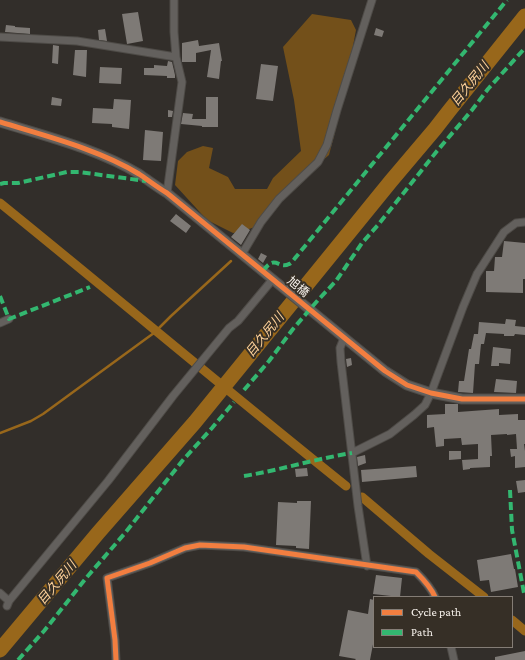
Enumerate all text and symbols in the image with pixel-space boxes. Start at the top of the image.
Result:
water label: 目久尻川 [448,59,492,109]
street label: 旭橋 [284,274,312,300]
water label: 目久尻川 [243,310,287,360]
water label: 目久尻川 [34,558,80,608]
legend [373,596,513,648]
text: Cycle path [411,605,461,619]
text: Path [411,625,433,639]

